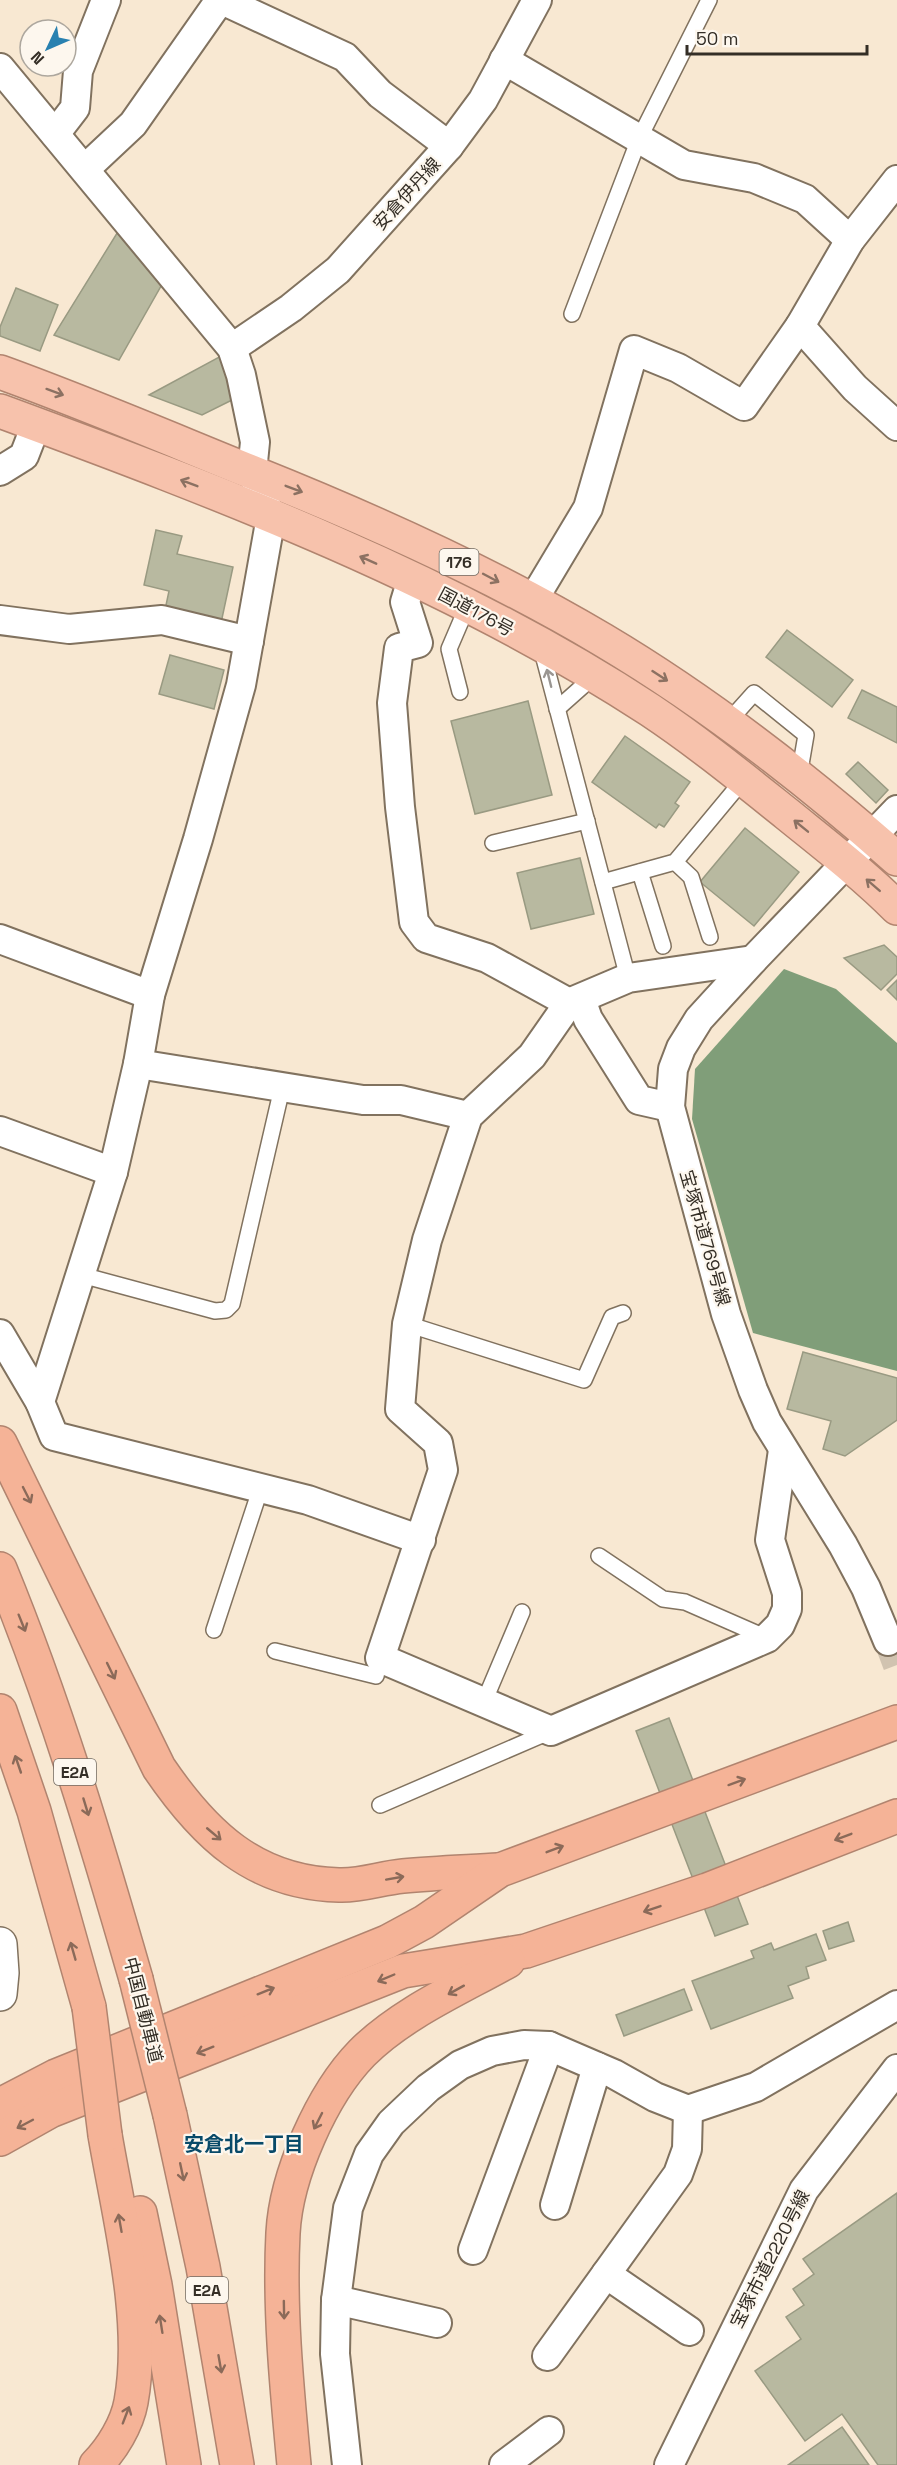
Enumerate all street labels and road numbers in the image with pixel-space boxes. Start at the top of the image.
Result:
street label: 安倉伊丹線 [368,153,445,235]
road number: 176 [440,549,478,575]
street label: 国道176号 [434,582,518,641]
street label: 宝塚市道769号線 [675,1167,736,1308]
road number: E2A [54,1759,96,1785]
street label: 中国自動車道 [119,1955,168,2065]
street label: 宝塚市道2220号線 [725,2186,814,2332]
road number: E2A [186,2277,228,2303]

